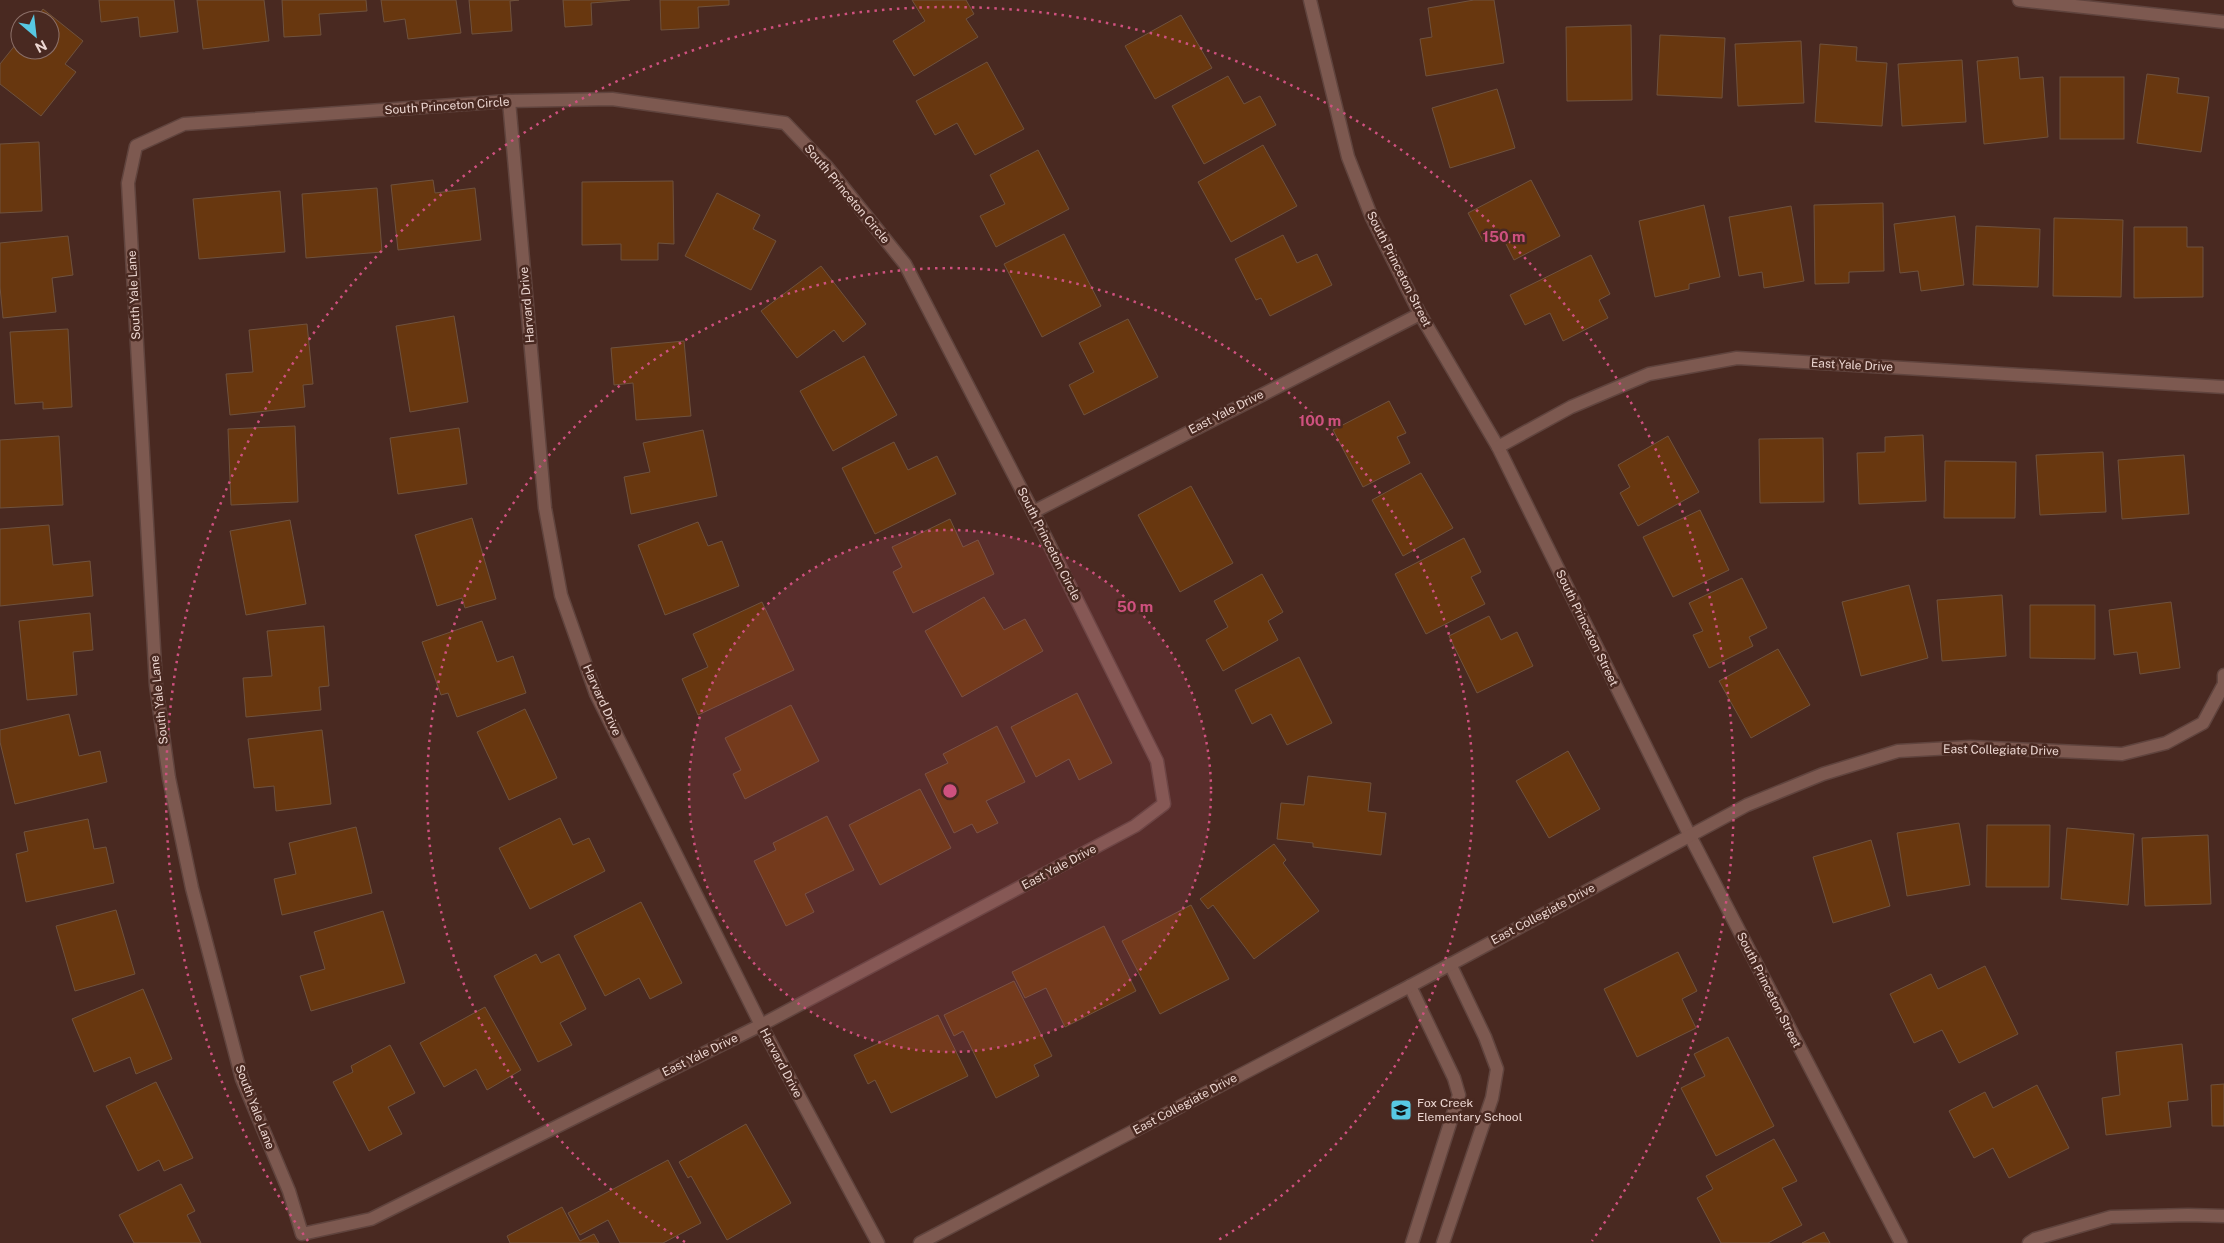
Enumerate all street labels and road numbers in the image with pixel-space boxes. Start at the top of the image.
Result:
street label: South Princeton Circle [384,95,510,117]
street label: South Princeton Circle [801,142,893,247]
street label: South Princeton Street [1364,209,1434,329]
street label: South Yale Lane [125,250,143,340]
street label: Harvard Drive [517,266,537,344]
street label: East Yale Drive [1811,356,1894,374]
street label: East Yale Drive [1186,387,1266,437]
street label: South Princeton Circle [1014,485,1084,603]
street label: South Princeton Street [1553,568,1621,689]
street label: South Yale Lane [147,655,171,745]
street label: Harvard Drive [580,662,624,738]
street label: East Collegiate Drive [1943,742,2059,758]
street label: East Yale Drive [1019,841,1099,892]
street label: East Collegiate Drive [1489,881,1598,947]
street label: South Princeton Street [1734,930,1804,1050]
street label: Harvard Drive [757,1026,805,1100]
street label: East Yale Drive [660,1031,740,1079]
street label: South Yale Lane [232,1063,278,1151]
street label: East Collegiate Drive [1131,1071,1240,1137]

